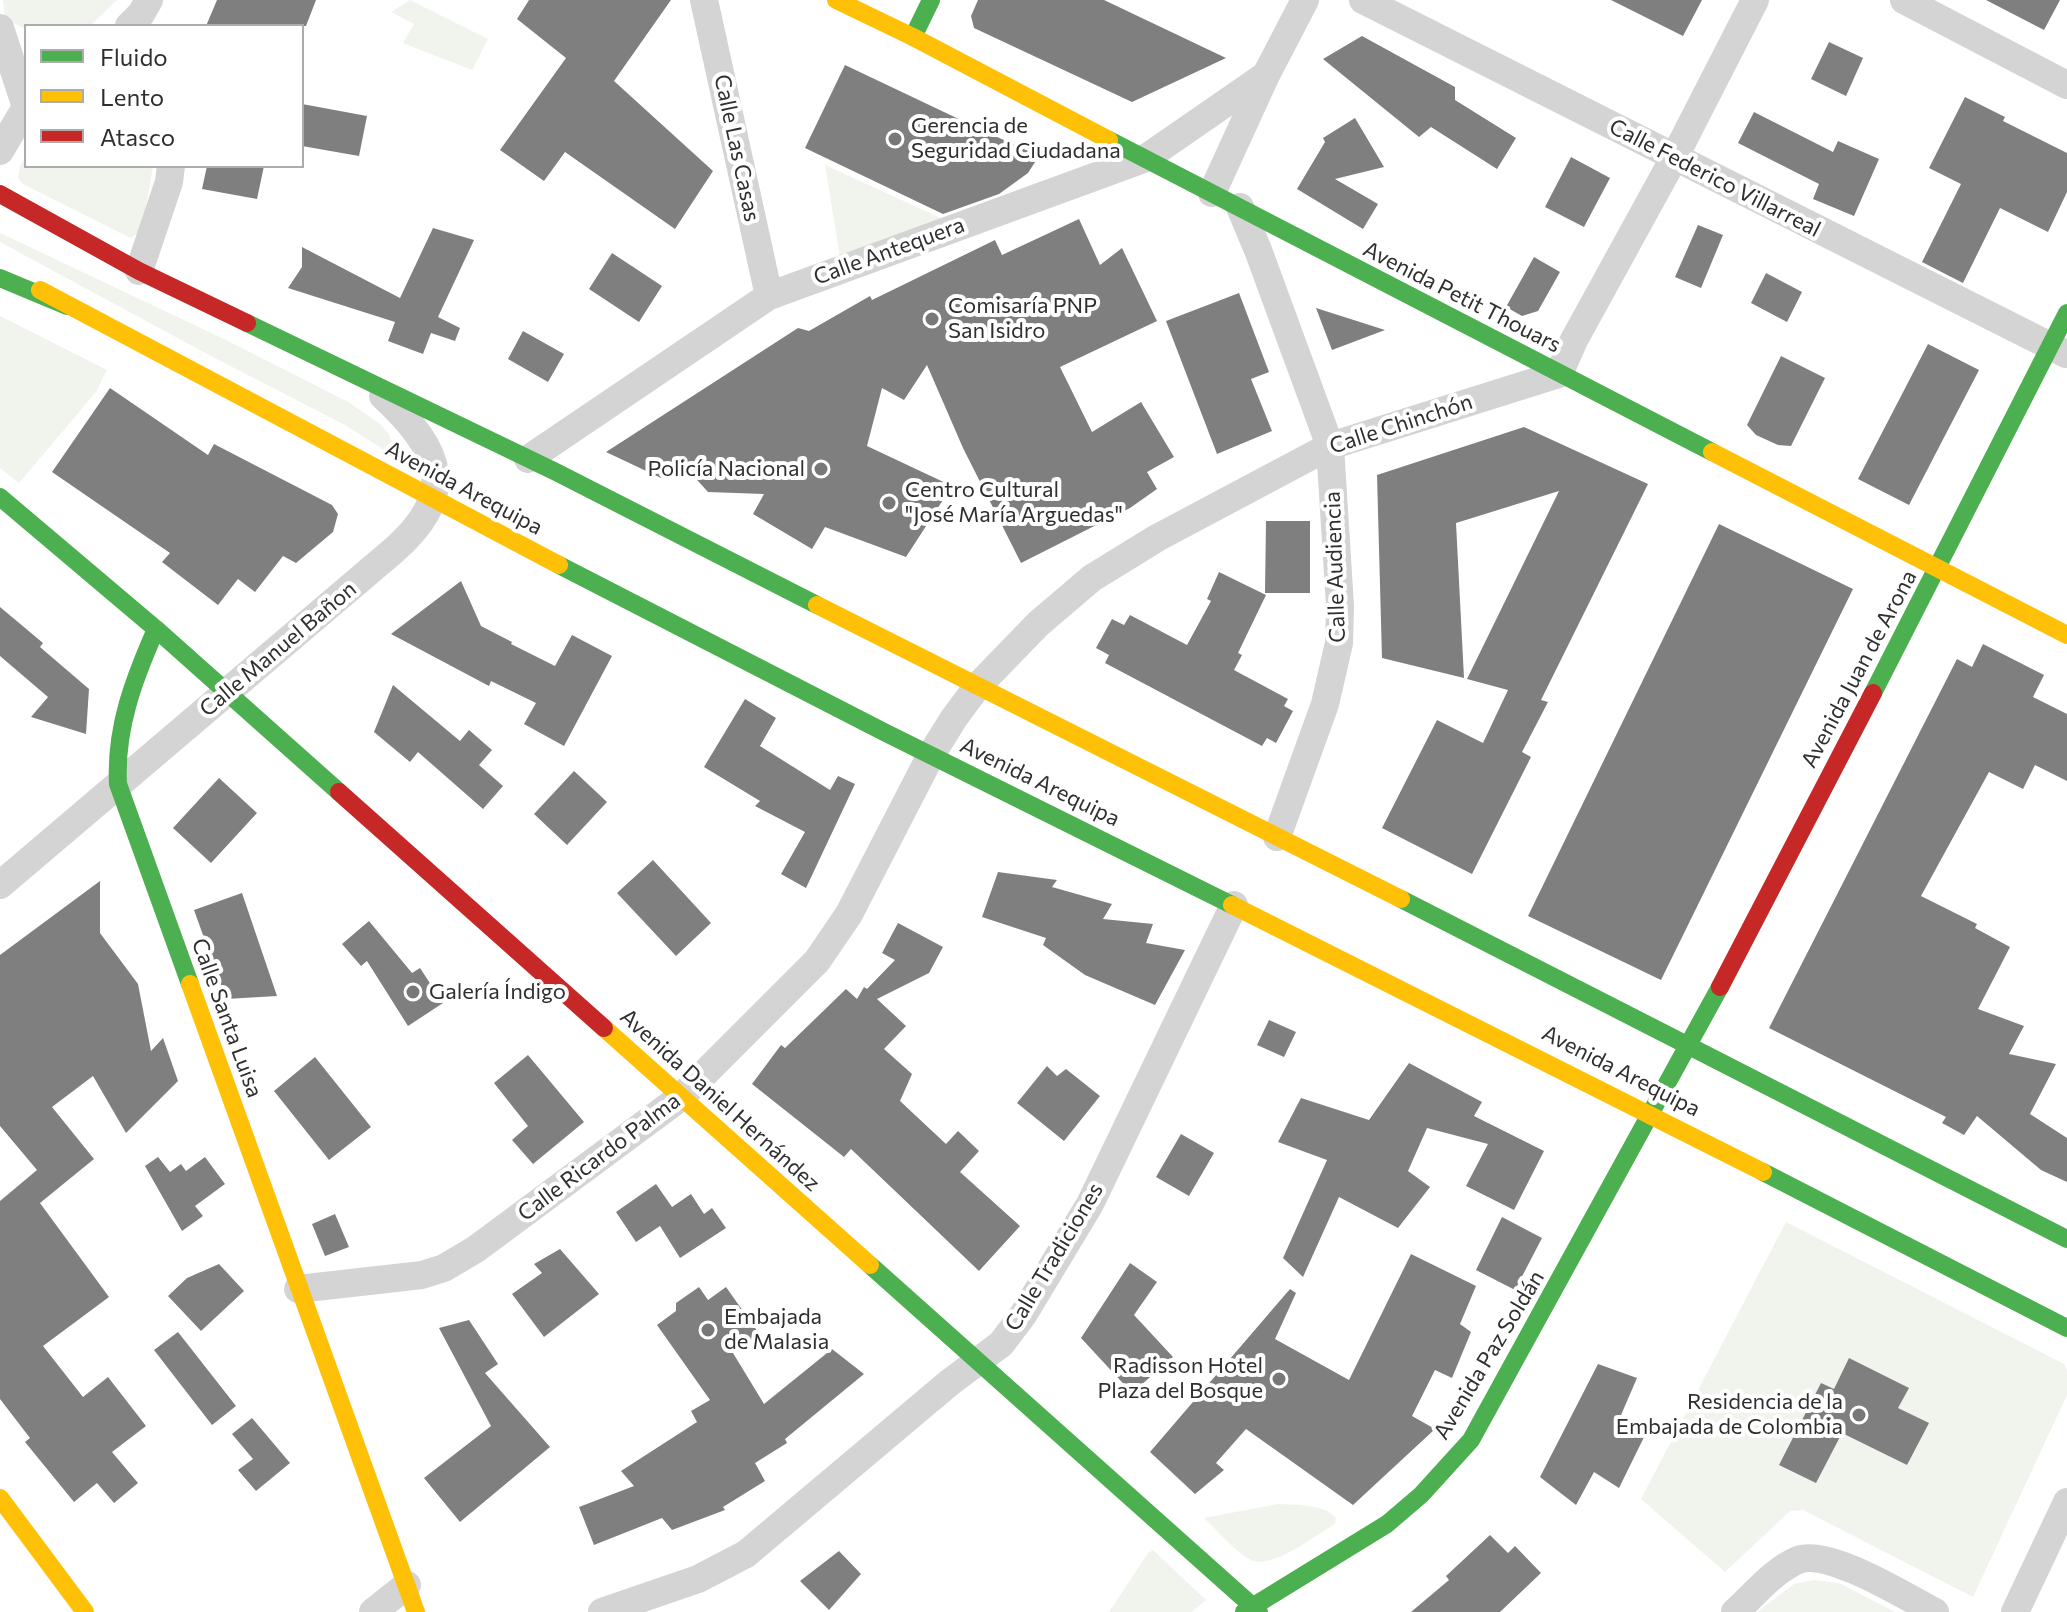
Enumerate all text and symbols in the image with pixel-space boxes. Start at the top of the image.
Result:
legend [24,24,304,168]
text: Fluido [100,42,168,71]
street label: Calle Las Casas [708,72,766,224]
text: Lento [100,82,164,111]
place label: Gerencia de Seguridad Ciudadana [911,113,1121,164]
street label: Calle Federico Villarreal [1605,113,1825,243]
text: Atasco [100,122,175,151]
marker: Gerencia de Seguridad Ciudadana [886,130,904,148]
street label: Calle Antequera [810,211,968,291]
street label: Avenida Petit Thouars [1359,236,1565,358]
place label: Comisaría PNP San Isidro [948,293,1097,344]
marker: Comisaría PNP San Isidro [923,310,941,328]
street label: Calle Chinchón [1326,388,1476,460]
street label: Avenida Arequipa [381,435,547,541]
place label: Policía Nacional [647,456,805,482]
marker: Policía Nacional [812,460,830,478]
place label: Centro Cultural "José María Arguedas" [905,477,1123,528]
street label: Calle Audiencia [1319,491,1351,643]
marker: Centro Cultural "José María Arguedas" [880,494,898,512]
street label: Avenida Juan de Arona [1796,566,1922,772]
street label: Calle Manuel Bañon [194,576,362,722]
street label: Avenida Arequipa [956,732,1124,832]
street label: Calle Santa Luisa [186,935,268,1101]
place label: Galería Índigo [429,979,566,1005]
marker: Galería Índigo [404,983,422,1001]
street label: Avenida Daniel Hernández [615,1003,825,1197]
street label: Avenida Arequipa [1537,1020,1705,1122]
street label: Calle Ricardo Palma [513,1087,685,1227]
street label: Calle Tradiciones [999,1178,1109,1336]
street label: Avenida Paz Soldán [1428,1266,1550,1444]
place label: Embajada de Malasia [724,1304,829,1356]
marker: Embajada de Malasia [699,1321,717,1339]
place label: Radisson Hotel Plaza del Bosque [1097,1353,1263,1404]
marker: Radisson Hotel Plaza del Bosque [1270,1370,1288,1388]
place label: Residencia de la Embajada de Colombia [1616,1389,1843,1440]
marker: Residencia de la Embajada de Colombia [1850,1406,1868,1424]

